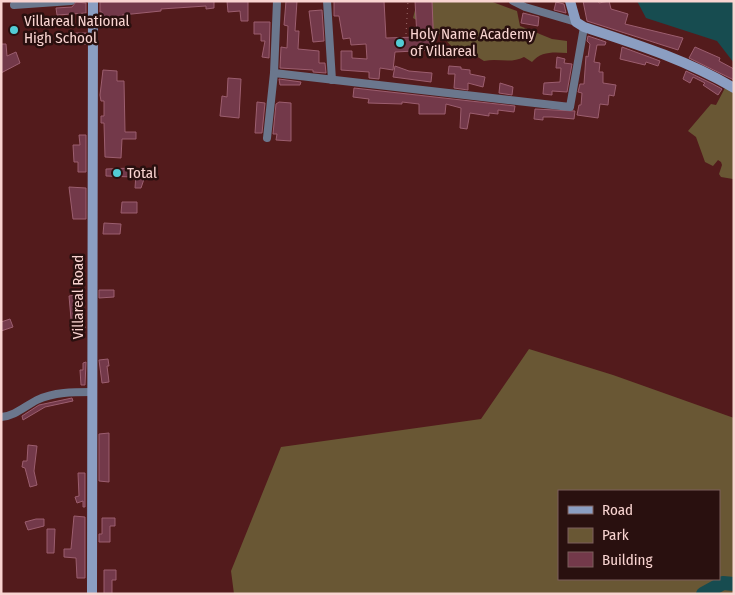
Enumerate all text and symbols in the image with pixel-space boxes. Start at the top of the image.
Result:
place label: Villareal National High School [24,12,130,47]
marker: Villareal National High School [8,24,20,36]
place label: Holy Name Academy of Villareal [410,25,535,60]
marker: Holy Name Academy of Villareal [394,37,406,49]
place label: Total [127,164,157,182]
marker: Total [111,167,123,179]
street label: Villareal Road [69,255,87,339]
legend [558,490,720,580]
text: Road [602,501,633,519]
text: Park [602,526,629,544]
text: Building [602,551,653,569]

